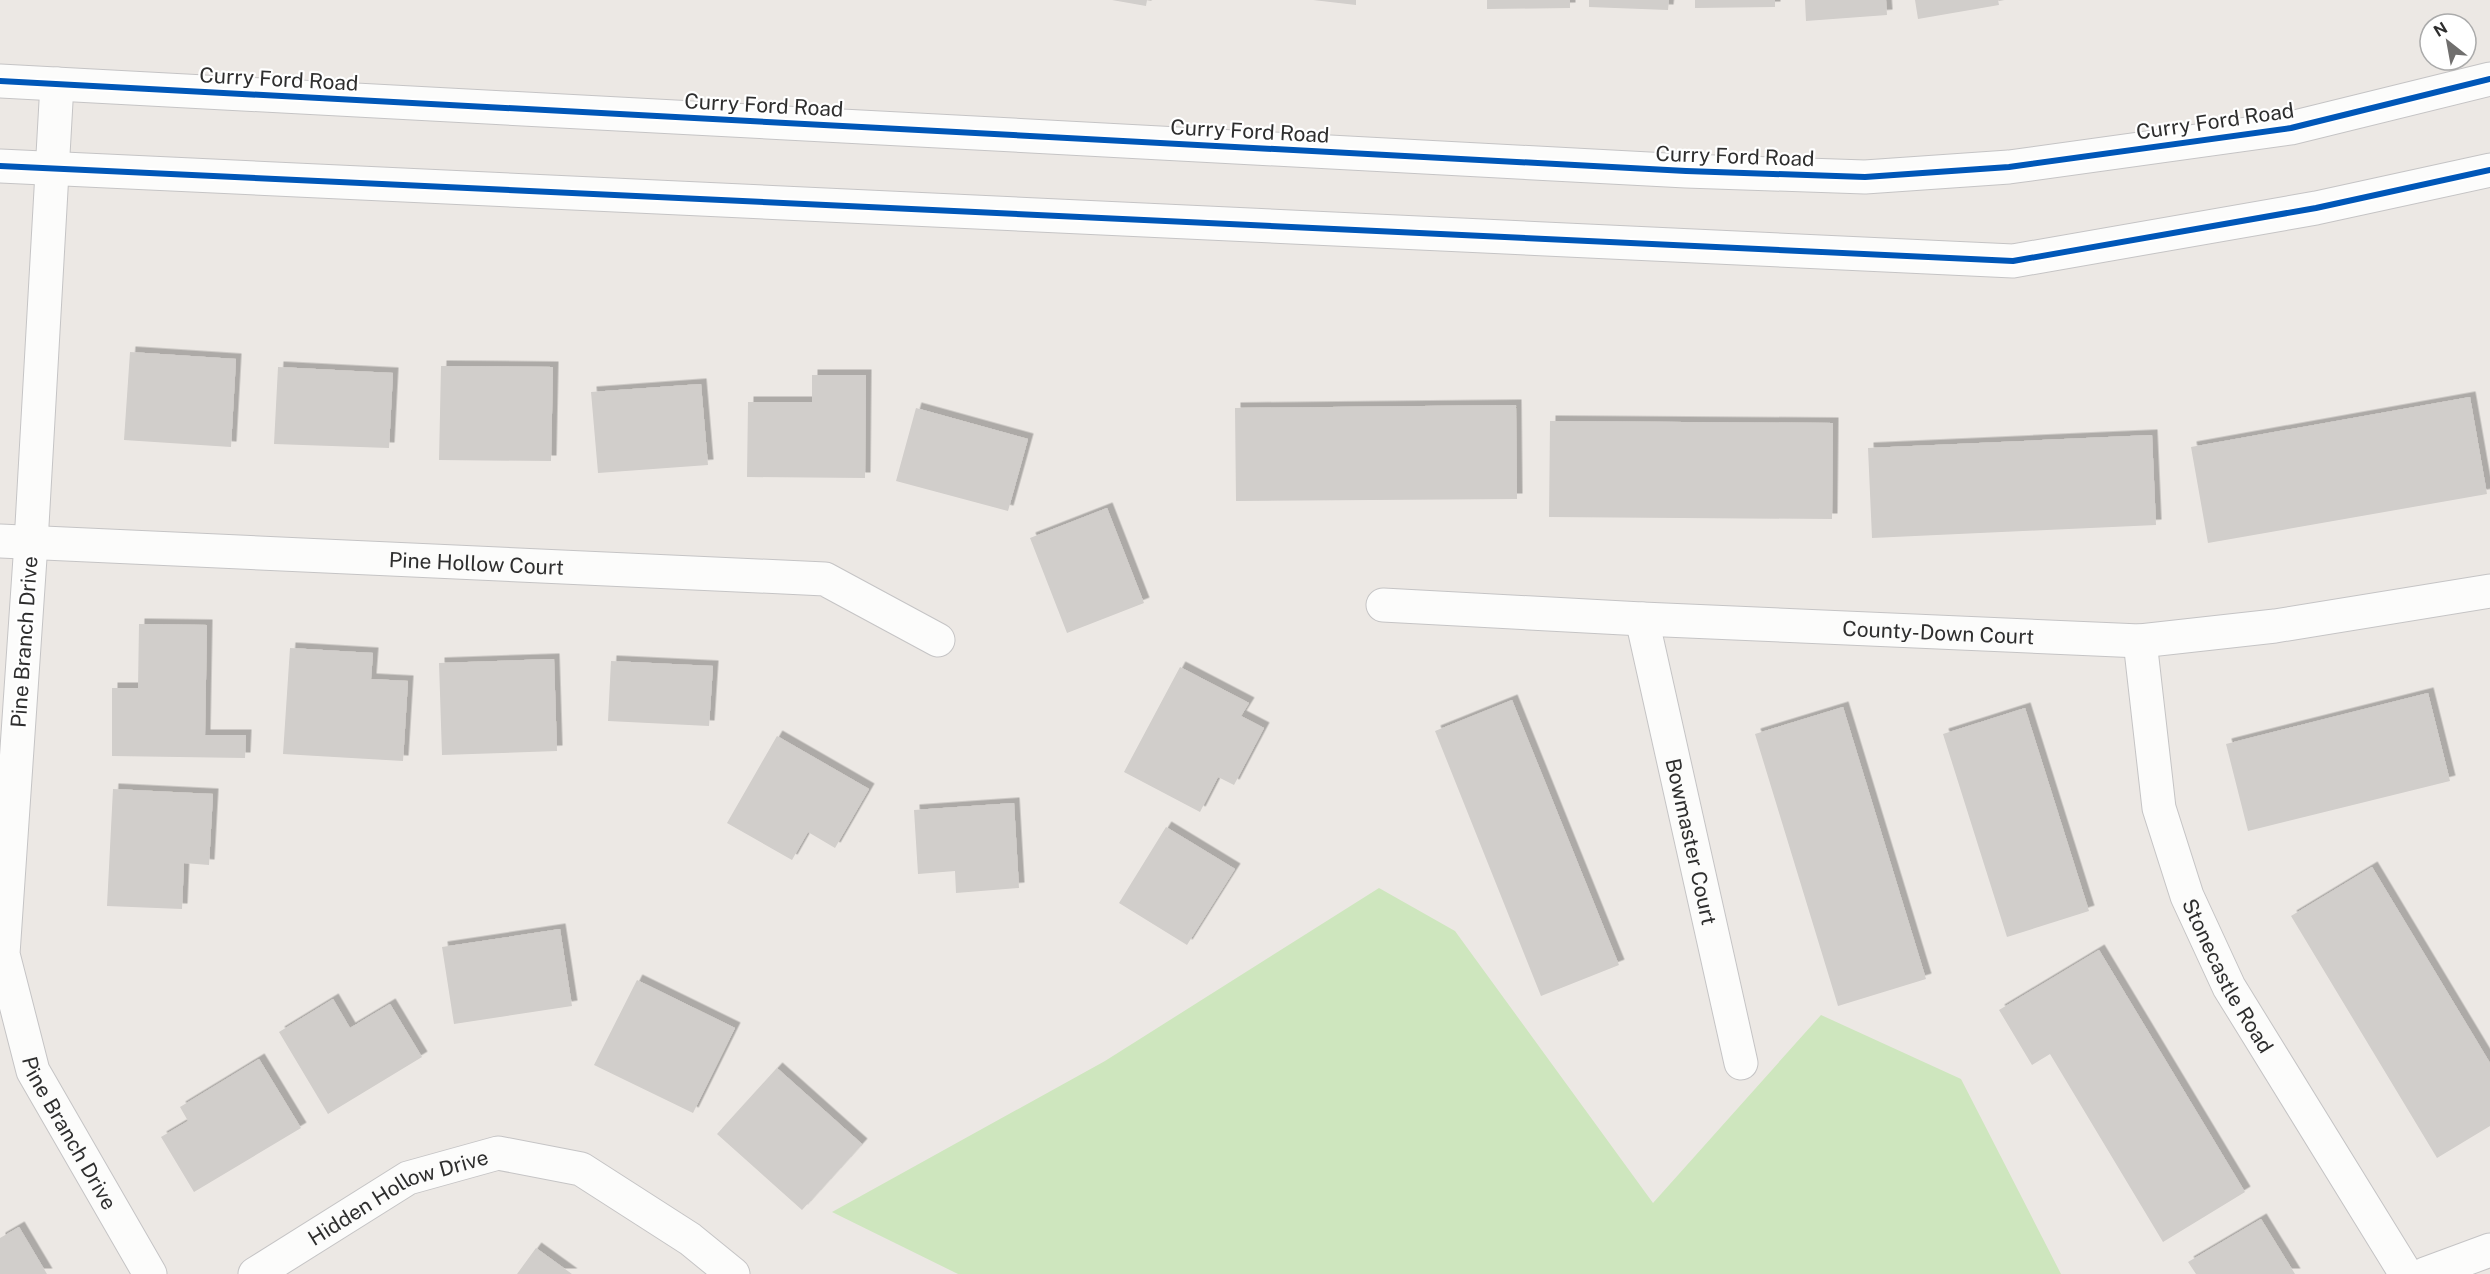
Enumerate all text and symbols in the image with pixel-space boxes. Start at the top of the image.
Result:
north arrow [2418,12,2478,72]
text: N [2430,18,2451,41]
street label: Curry Ford Road [199,62,359,96]
street label: Curry Ford Road [684,88,844,122]
street label: Curry Ford Road [2134,98,2296,144]
street label: Curry Ford Road [1170,114,1330,148]
street label: Curry Ford Road [1655,141,1815,171]
street label: Pine Hollow Court [388,546,565,579]
street label: Pine Branch Drive [6,555,42,729]
street label: County-Down Court [1842,615,2035,649]
street label: Bowmaster Court [1661,756,1722,927]
street label: Stonecastle Road [2177,894,2279,1057]
street label: Pine Branch Drive [17,1054,123,1214]
street label: Hidden Hollow Drive [303,1144,491,1250]

